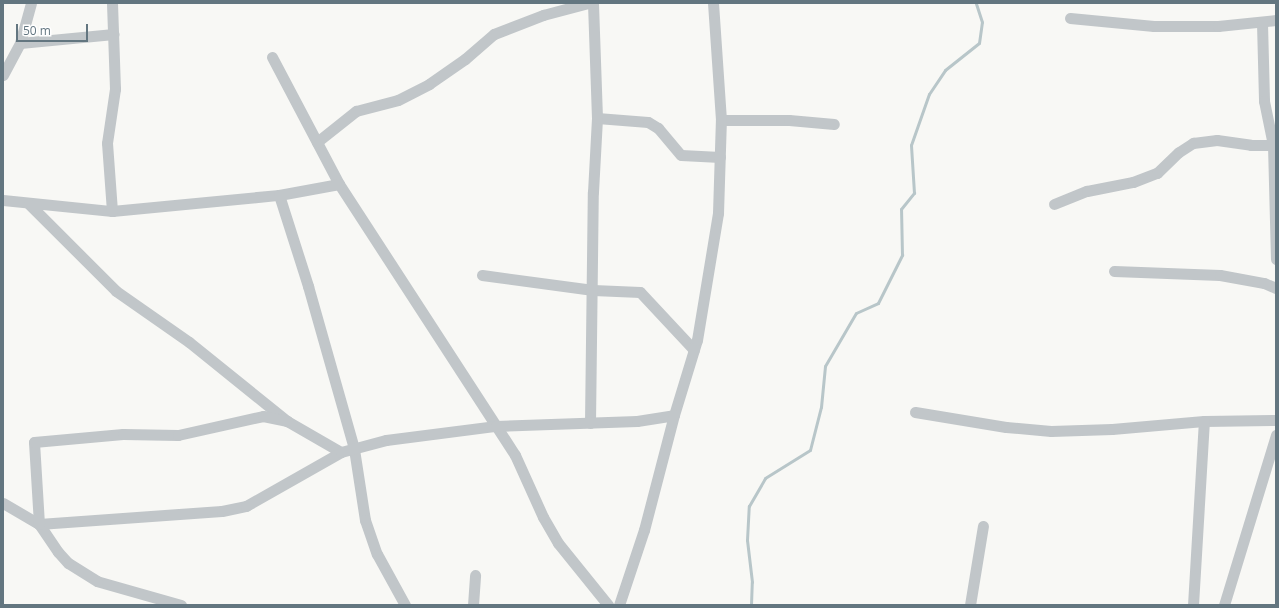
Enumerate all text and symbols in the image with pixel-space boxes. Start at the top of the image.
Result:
scale bar [18,16,90,42]
text: 50 m [23,22,51,39]

